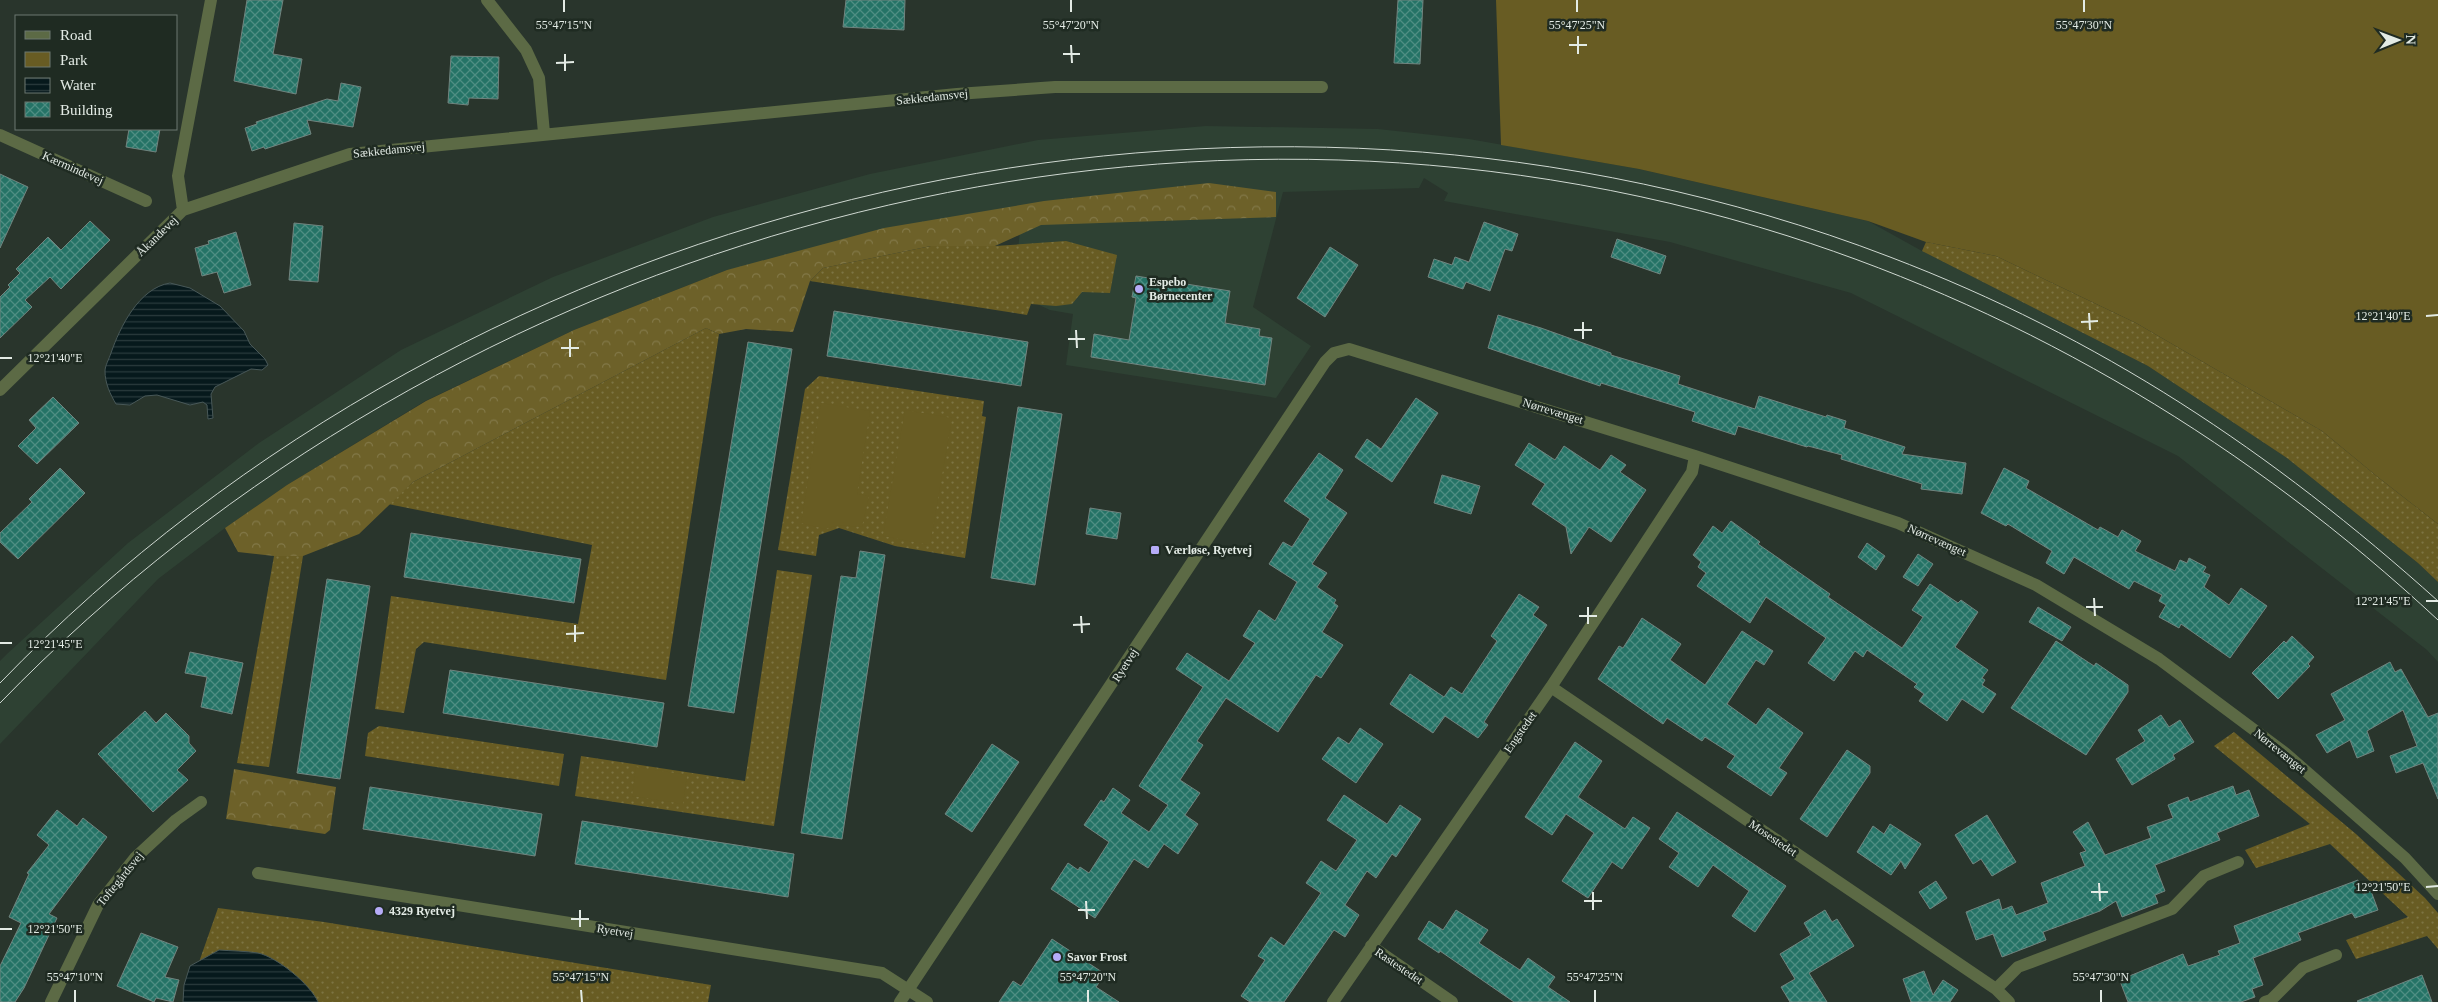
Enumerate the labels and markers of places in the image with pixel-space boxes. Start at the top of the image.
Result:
place label: Espebo Børnecenter [1149,275,1213,303]
marker: Espebo Børnecenter [1133,283,1145,295]
place label: Værløse, Ryetvej [1165,543,1252,557]
marker: Værløse, Ryetvej [1149,544,1161,556]
place label: 4329 Ryetvej [389,904,455,918]
marker: 4329 Ryetvej [373,905,385,917]
place label: Savor Frost [1067,950,1127,964]
marker: Savor Frost [1051,951,1063,963]

